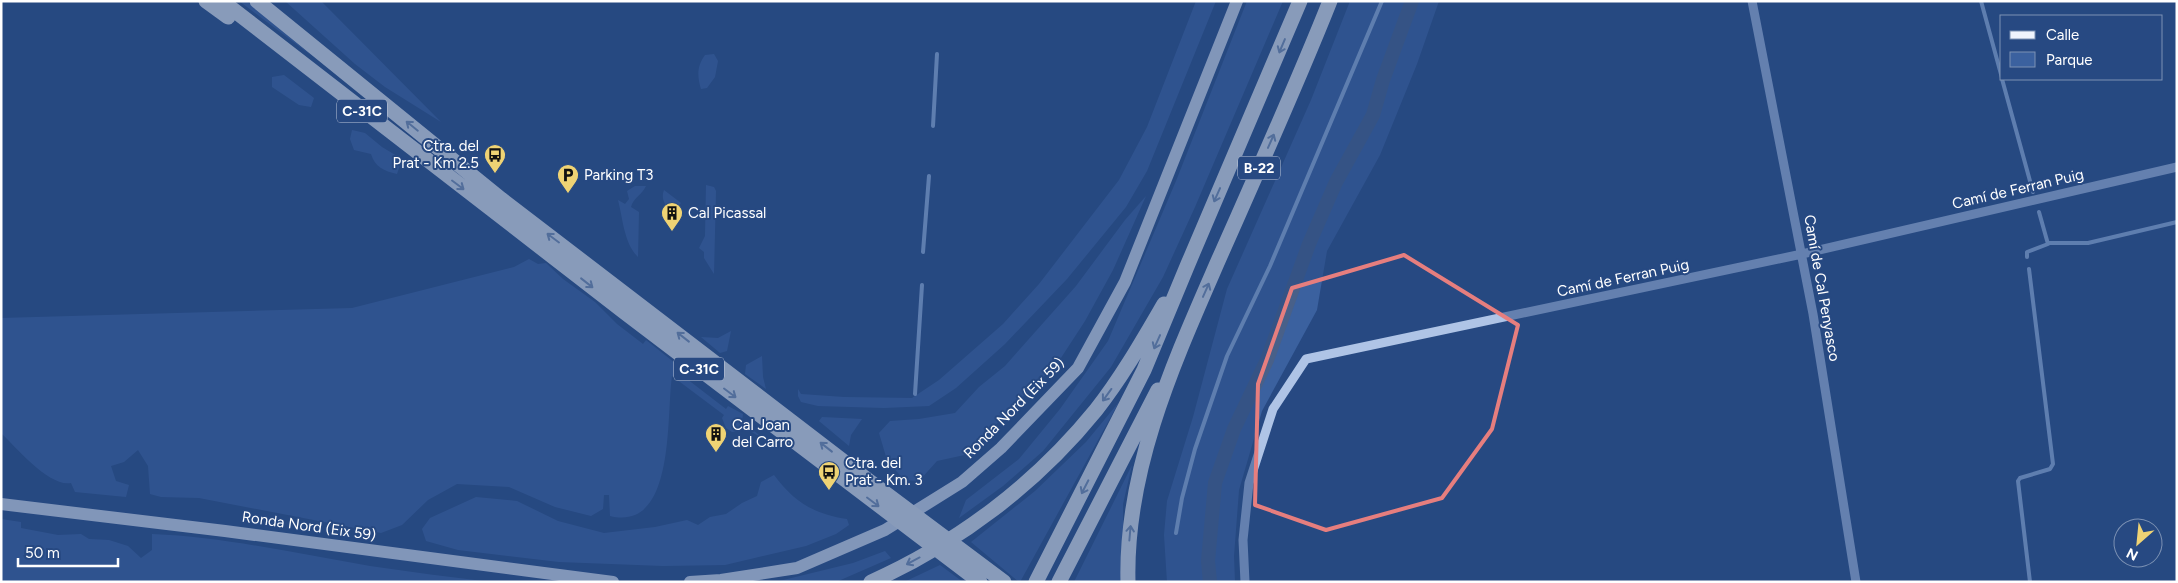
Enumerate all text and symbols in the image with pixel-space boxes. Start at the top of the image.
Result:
legend [2000,15,2163,80]
text: Calle [2046,26,2079,44]
one-way arrow [1277,38,1286,53]
text: Parque [2046,51,2093,69]
road number: C-31C [337,100,387,122]
one-way arrow [406,120,419,131]
one-way arrow [1267,134,1277,149]
place label: Ctra. del Prat - Km 2.5 [393,137,479,172]
bus stop icon: Ctra. del Prat - Km 2.5 [483,143,507,174]
road number: B-22 [1238,156,1280,180]
parking icon: Parking T3 [556,163,580,194]
street label: Camí de Ferran Puig [1950,165,2086,213]
place label: Parking T3 [584,166,653,184]
one-way arrow [451,179,464,190]
one-way arrow [1212,187,1222,202]
building icon: Cal Picassal [660,201,684,232]
place label: Cal Picassal [688,204,766,222]
street label: Camí de Cal Penyasco [1800,213,1844,363]
one-way arrow [547,232,560,243]
street label: Camí de Ferran Puig [1555,255,1691,301]
one-way arrow [580,278,593,289]
one-way arrow [1201,283,1211,298]
one-way arrow [677,332,690,343]
one-way arrow [1151,334,1161,349]
street label: Ronda Nord (Eix 59) [960,354,1068,462]
road number: C-31C [674,358,724,380]
one-way arrow [723,387,736,398]
one-way arrow [1102,388,1112,402]
place label: Cal Joan del Carro [732,416,794,451]
building icon: Cal Joan del Carro [704,422,728,453]
one-way arrow [820,442,833,453]
place label: Ctra. del Prat - Km. 3 [845,454,923,489]
bus stop icon: Ctra. del Prat - Km. 3 [817,460,841,491]
one-way arrow [1080,480,1090,495]
one-way arrow [866,496,879,507]
street label: Ronda Nord (Eix 59) [241,508,377,544]
north arrow [2113,518,2163,568]
one-way arrow [1125,525,1134,541]
scale bar [18,536,118,568]
text: 50 m [25,544,60,562]
text: N [2124,544,2141,564]
one-way arrow [906,557,921,567]

